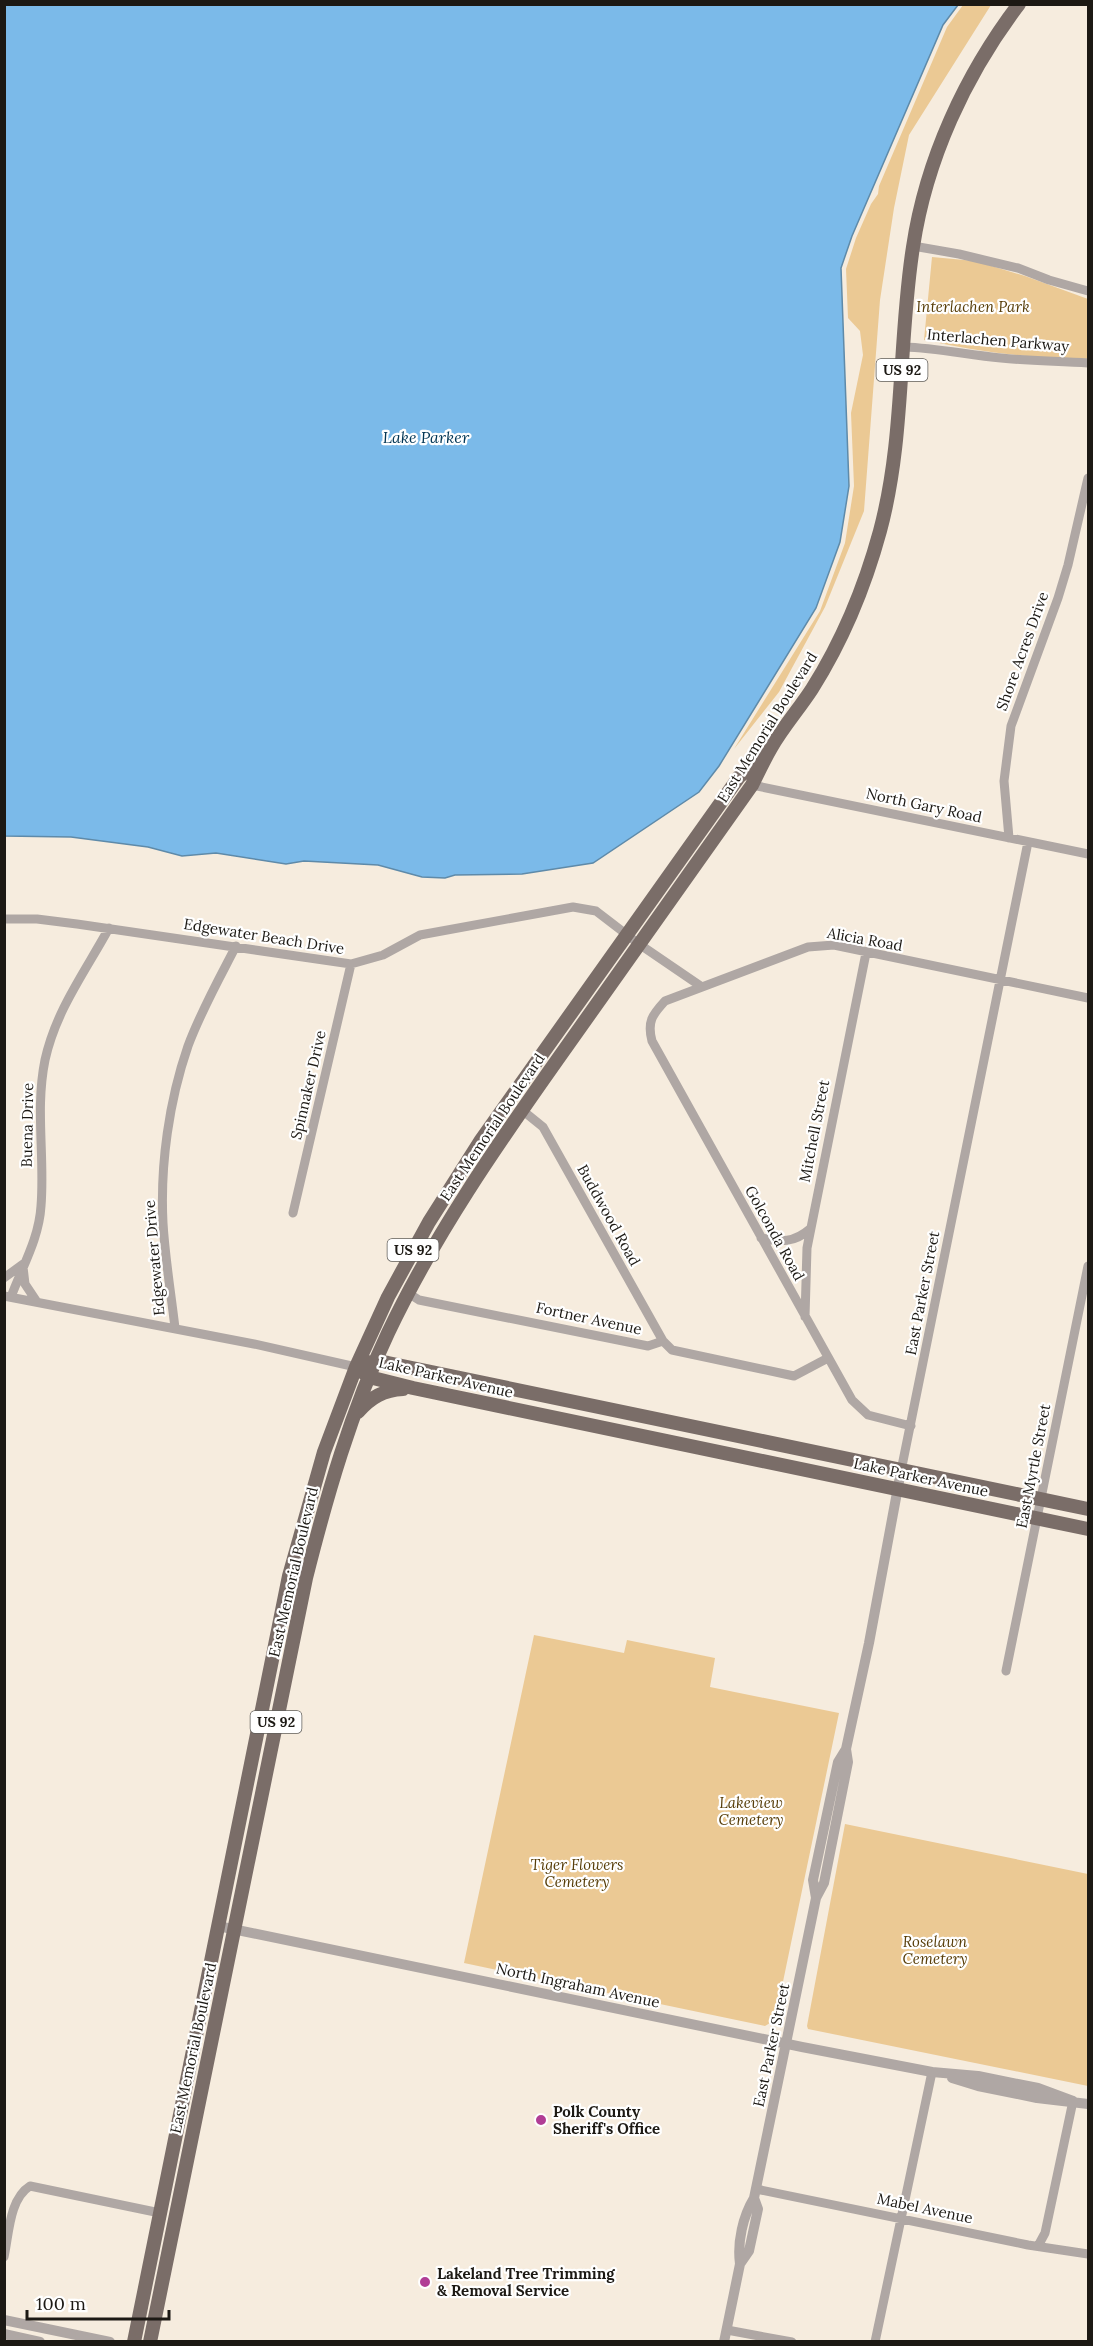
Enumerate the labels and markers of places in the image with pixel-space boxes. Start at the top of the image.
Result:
place label: Polk County Sheriff's Office [553,2102,660,2138]
marker: Polk County Sheriff's Office [534,2113,548,2127]
place label: Lakeland Tree Trimming & Removal Service [437,2264,615,2300]
marker: Lakeland Tree Trimming & Removal Service [418,2275,432,2289]

